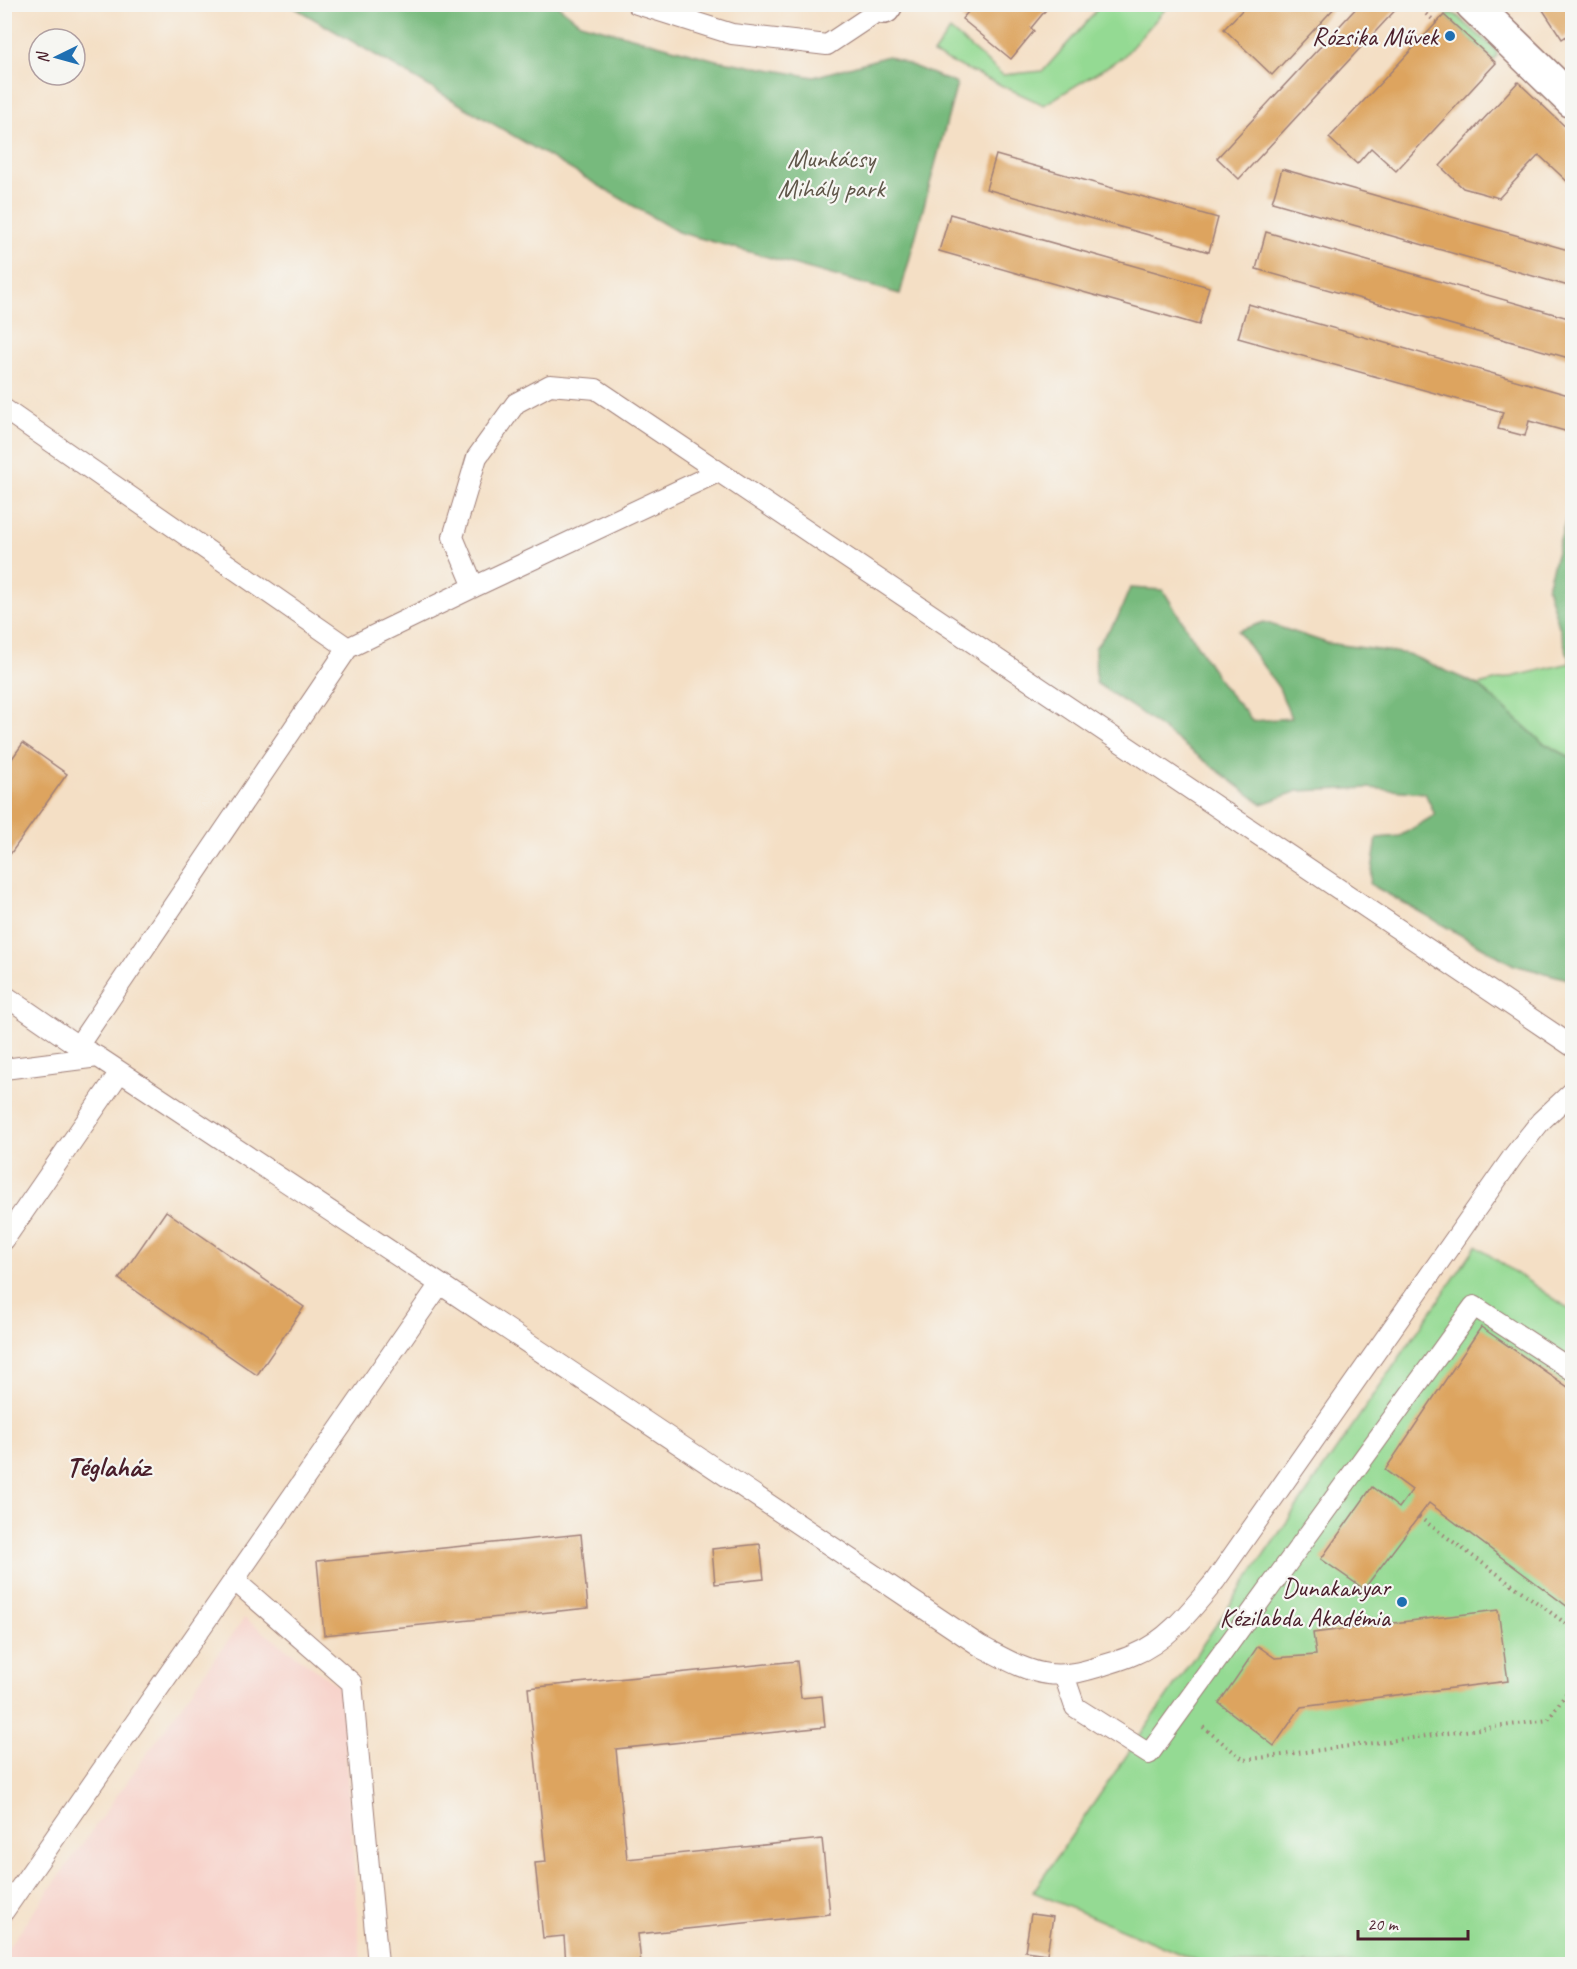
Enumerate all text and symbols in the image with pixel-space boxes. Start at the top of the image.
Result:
place label: Rózsika Művek [1312,20,1440,53]
north arrow [27,27,87,87]
marker: Rózsika Művek [1443,29,1457,43]
text: N [32,49,53,64]
park label: Munkácsy Mihály park [778,142,886,205]
district label: Téglaház [66,1449,153,1484]
place label: Dunakanyar Kézilabda Akadémia [1220,1571,1392,1634]
marker: Dunakanyar Kézilabda Akadémia [1395,1595,1409,1609]
scale bar [1358,1903,1468,1941]
text: 20 m [1367,1913,1400,1935]

